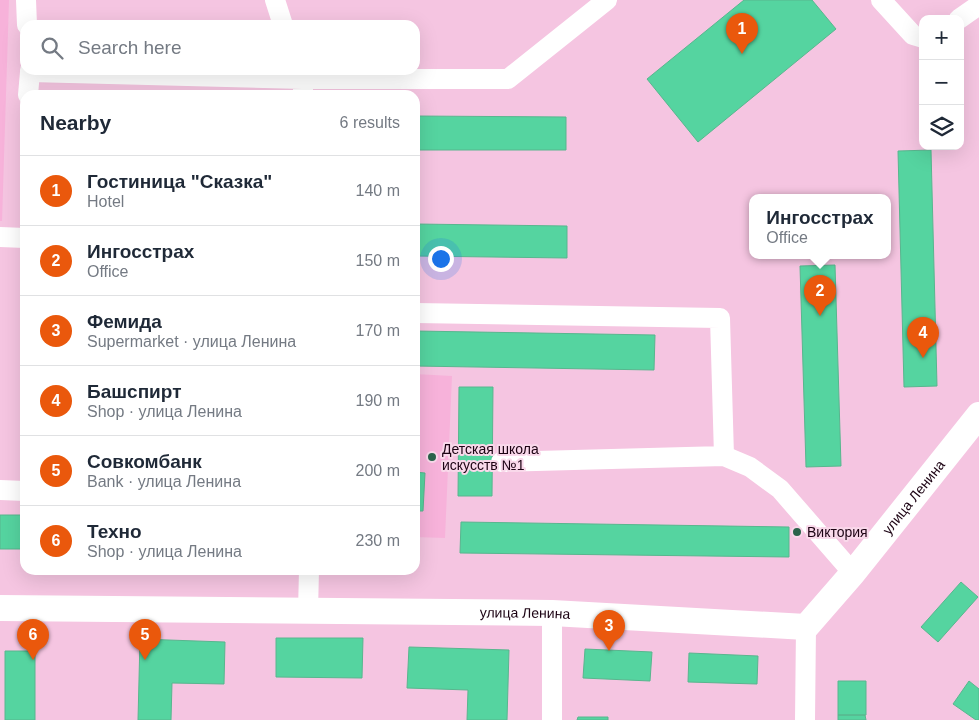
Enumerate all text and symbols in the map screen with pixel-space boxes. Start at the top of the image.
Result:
pin: 1 [726,13,758,54]
map controls [919,15,964,150]
button: + [919,15,964,60]
search box [20,20,420,75]
icon: search [38,34,66,62]
text: Search here [78,37,182,58]
button: − [919,60,964,105]
button: layers [919,105,964,150]
text: Nearby [40,111,111,134]
text: 6 results [340,114,400,131]
text: Гостиница "Сказка" [87,171,272,192]
text: 1 [52,182,60,199]
text: 140 m [356,182,400,199]
text: Hotel [87,193,124,210]
popup [749,194,891,259]
text: Ингосстрах [766,207,874,228]
text: Office [766,229,808,246]
text: Ингосстрах [87,241,194,262]
your location [428,246,454,272]
text: 2 [52,252,60,269]
text: 150 m [356,252,400,269]
text: Office [87,263,129,280]
pin: 2 [804,275,836,316]
text: Фемида [87,311,162,332]
pin: 4 [907,317,939,358]
text: 3 [52,322,60,339]
text: 170 m [356,322,400,339]
text: Supermarket · улица Ленина [87,333,296,350]
text: Башспирт [87,381,181,402]
text: 4 [52,392,60,409]
text: 190 m [356,392,400,409]
text: Shop · улица Ленина [87,403,242,420]
place label: Детская школа искусств №1 [442,441,539,473]
text: Совкомбанк [87,451,202,472]
marker: Детская школа искусств №1 [426,451,438,463]
street label: улица Ленина [879,457,948,538]
text: 5 [52,462,60,479]
text: 200 m [356,462,400,479]
text: Bank · улица Ленина [87,473,241,490]
text: Техно [87,521,142,542]
place label: Виктория [807,524,868,540]
marker: Виктория [791,526,803,538]
text: 6 [52,532,60,549]
text: 230 m [356,532,400,549]
text: Shop · улица Ленина [87,543,242,560]
street label: улица Ленина [480,604,571,622]
pin: 3 [593,610,625,651]
pin: 6 [17,619,49,660]
pin: 5 [129,619,161,660]

